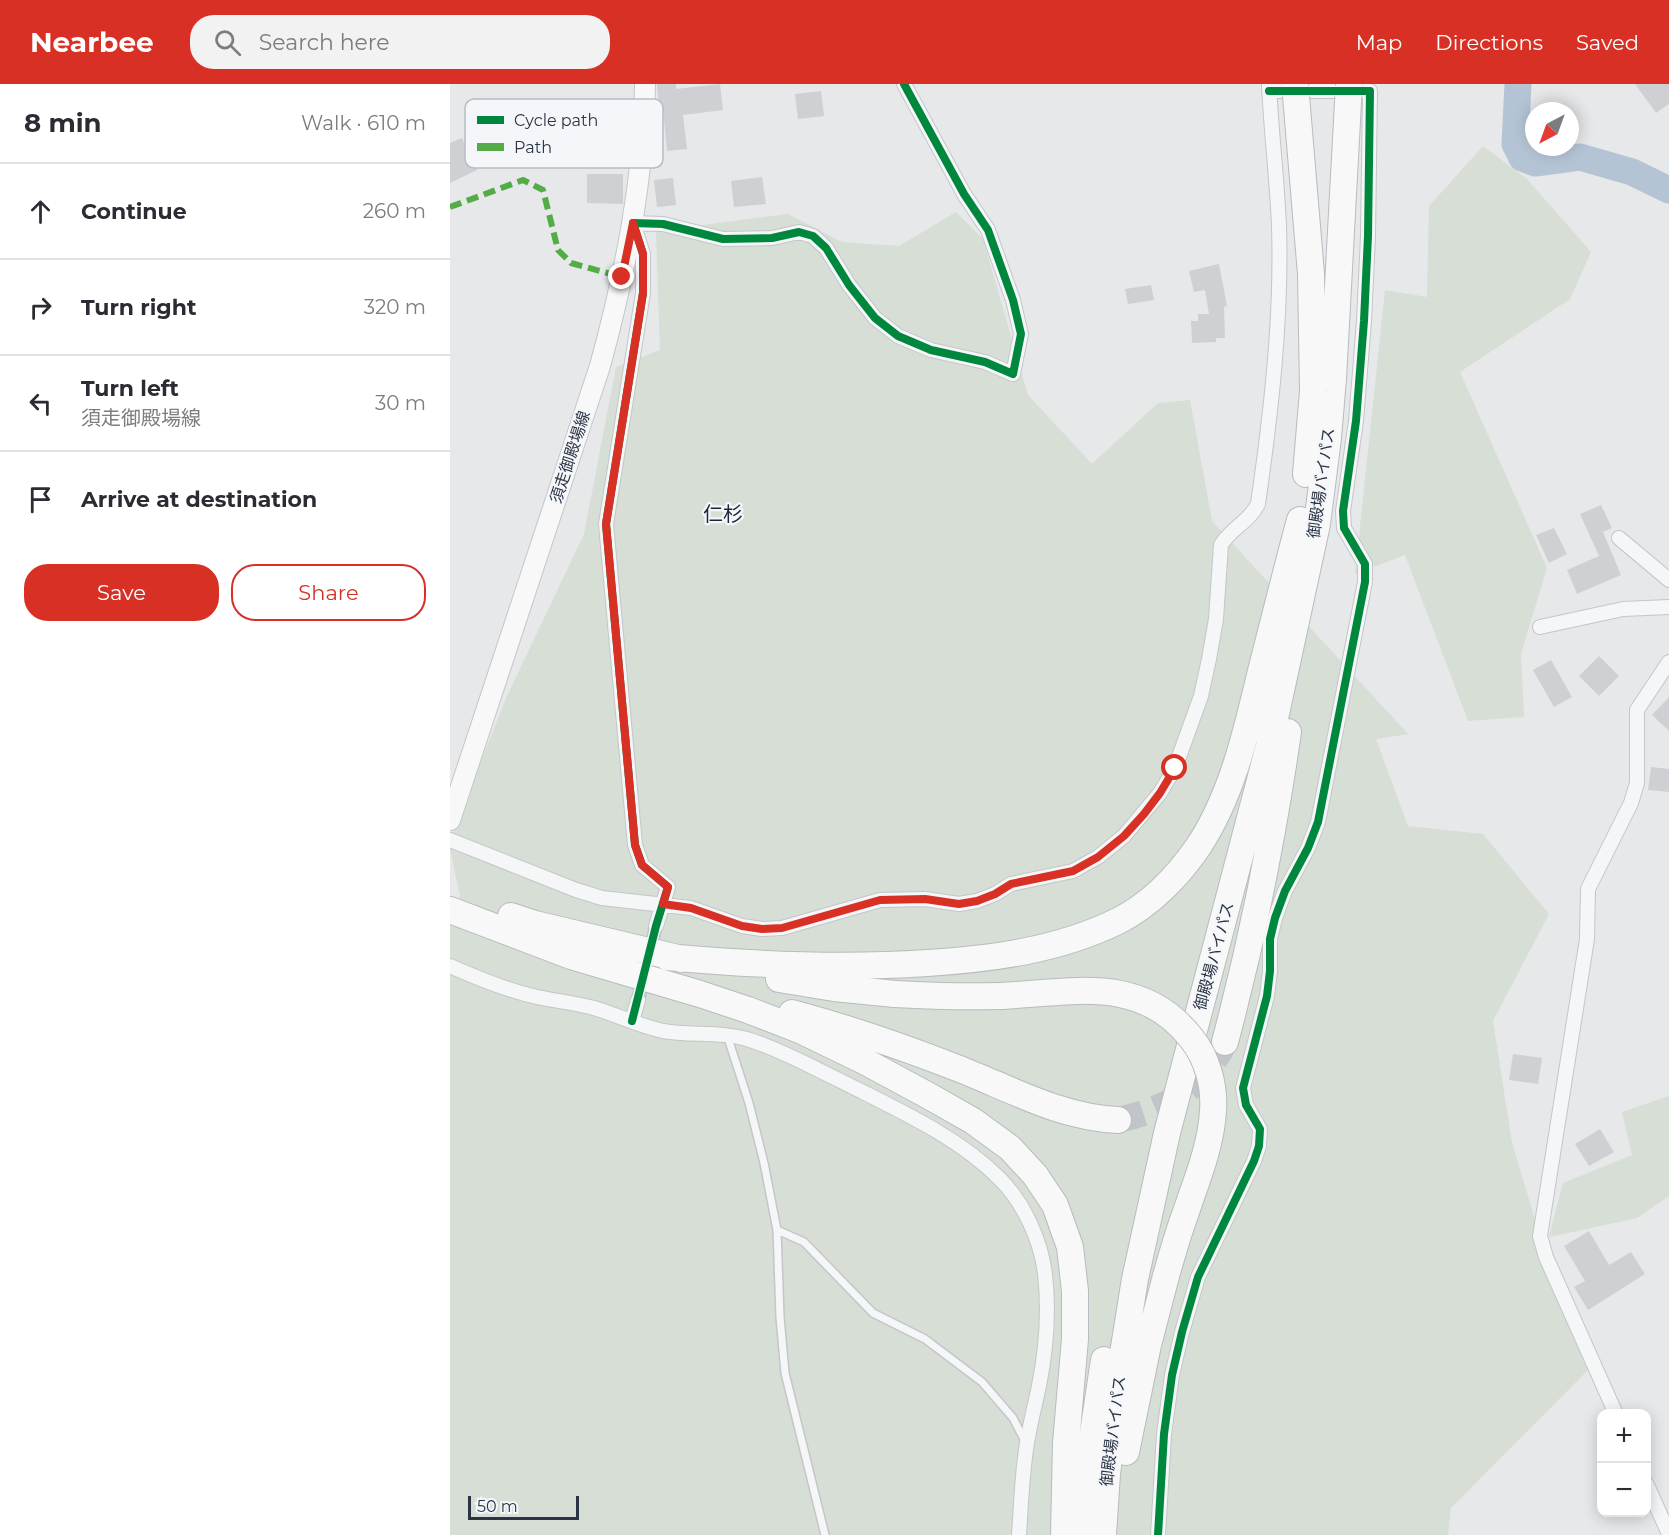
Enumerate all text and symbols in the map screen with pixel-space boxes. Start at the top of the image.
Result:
search box [190,15,610,69]
text: Nearbee [30,25,154,59]
icon: search [211,26,244,59]
text: Search here [259,29,390,56]
text: Map [1356,30,1402,55]
text: Directions [1435,30,1543,55]
text: Saved [1576,30,1639,55]
legend [465,99,663,168]
north arrow [1525,102,1579,156]
text: 8 min [24,107,102,139]
text: Walk · 610 m [301,111,426,135]
text: Cycle path [514,111,598,130]
text: Path [514,138,552,157]
icon: ahead [24,195,57,228]
text: Continue [81,198,187,225]
text: 260 m [363,199,426,223]
route end [608,263,634,289]
icon: right [24,291,57,324]
text: Turn right [81,294,196,321]
text: 320 m [364,295,426,319]
text: Turn left [81,375,179,402]
icon: left [24,387,57,420]
text: 30 m [375,391,426,415]
text: 須走御殿場線 [81,406,201,430]
street label: 須走御殿場線 [546,408,594,506]
street label: 御殿場バイパス [1304,426,1338,540]
icon: arrive [24,483,57,516]
text: Arrive at destination [81,486,317,513]
district label: 仁杉 [703,502,743,526]
button: Save [24,564,219,621]
button: Share [231,564,426,621]
route start [1161,754,1187,780]
street label: 御殿場バイパス [1190,900,1238,1012]
street label: 御殿場バイパス [1097,1374,1129,1488]
map controls [1597,1409,1651,1517]
button: + [1597,1409,1651,1463]
button: − [1597,1463,1651,1517]
scale bar [468,1493,579,1520]
text: 50 m [477,1497,518,1516]

